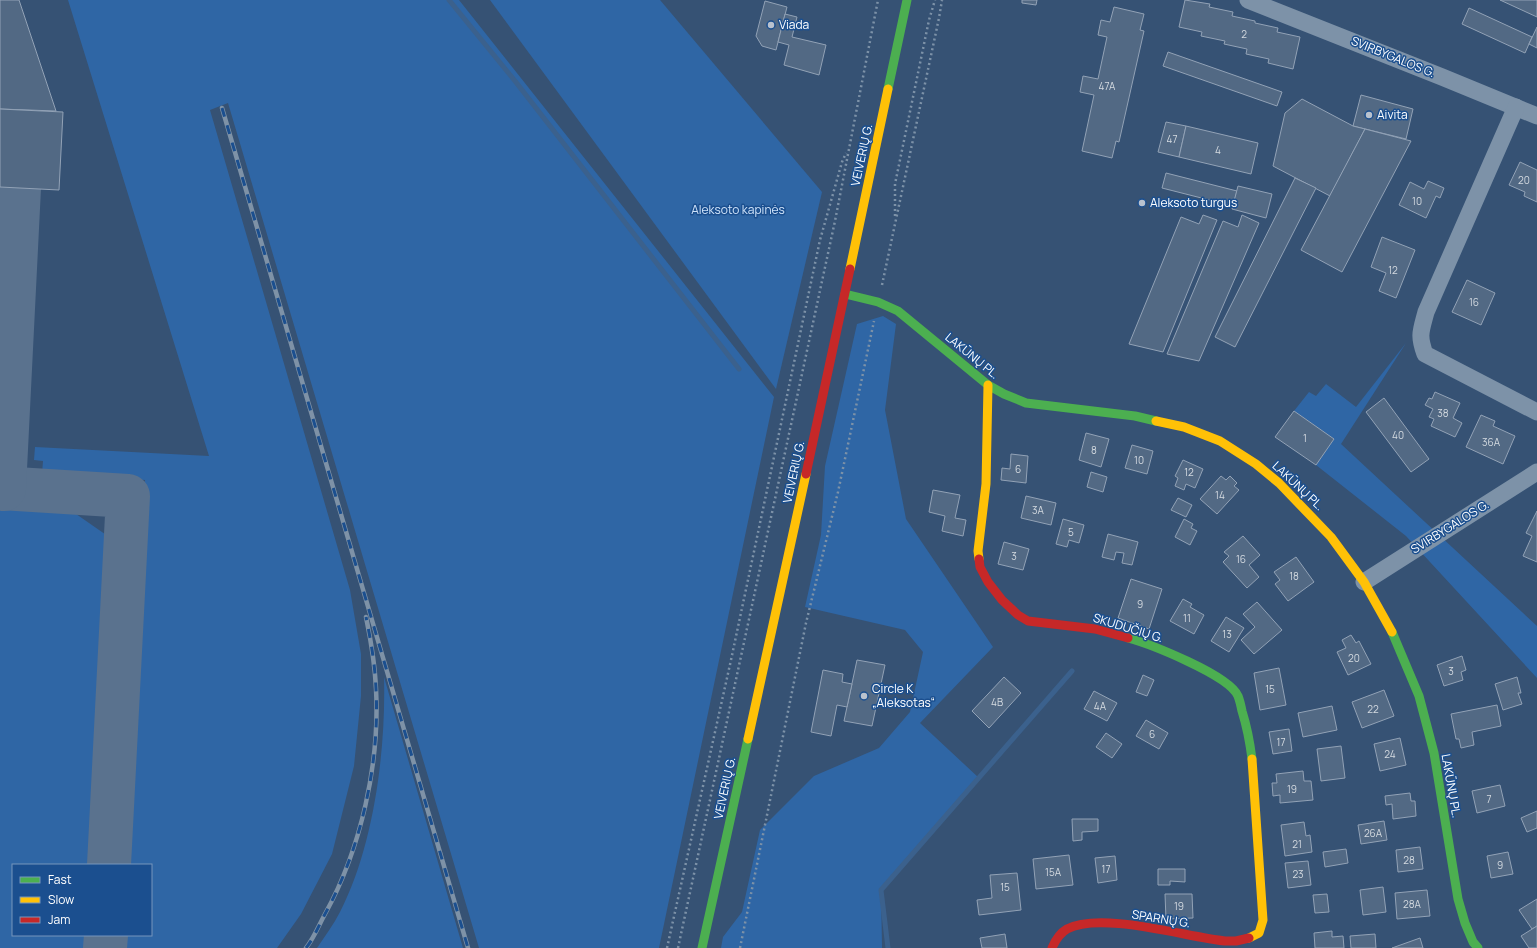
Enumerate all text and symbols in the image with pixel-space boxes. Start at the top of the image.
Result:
place label: Viada [779,16,809,33]
marker: Viada [766,20,776,30]
house number: 2 [1241,27,1247,41]
street label: SVIRBYGALOS G. [1349,32,1438,81]
house number: 47A [1099,79,1116,93]
place label: Aivita [1377,106,1408,123]
marker: Aivita [1364,110,1374,120]
street label: VEIVERIŲ G. [847,122,876,188]
house number: 47 [1167,132,1177,146]
house number: 4 [1215,143,1221,157]
house number: 20 [1518,173,1530,187]
place label: Aleksoto turgus [1150,194,1237,211]
house number: 10 [1412,194,1422,208]
marker: Aleksoto turgus [1137,198,1147,208]
park label: Aleksoto kapinės [691,201,785,218]
house number: 12 [1388,263,1398,277]
house number: 16 [1469,295,1479,309]
street label: LAKŪNŲ PL. [942,329,1003,383]
house number: 38 [1437,406,1449,420]
house number: 40 [1392,428,1404,442]
house number: 1 [1303,431,1307,445]
house number: 36A [1482,435,1501,449]
street label: VEIVERIŲ G. [779,439,808,505]
house number: 8 [1091,443,1097,457]
house number: 10 [1134,453,1144,467]
street label: LAKŪNŲ PL. [1269,457,1328,514]
house number: 6 [1015,462,1021,476]
house number: 12 [1184,465,1194,479]
house number: 14 [1215,488,1225,502]
street label: SVIRBYGALOS G. [1407,496,1492,557]
house number: 3A [1032,503,1045,517]
house number: 5 [1068,525,1074,539]
house number: 3 [1011,549,1017,563]
house number: 16 [1236,552,1246,566]
house number: 18 [1289,569,1299,583]
house number: 9 [1137,597,1143,611]
street label: SKUDUČIŲ G. [1091,609,1165,646]
house number: 11 [1183,611,1191,625]
house number: 13 [1222,627,1232,641]
house number: 20 [1348,651,1360,665]
house number: 3 [1448,664,1454,678]
place label: Circle K „Aleksotas“ [872,680,935,711]
house number: 15 [1265,682,1275,696]
marker: Circle K „Aleksotas“ [859,691,869,701]
house number: 4B [991,695,1003,709]
house number: 4A [1094,699,1107,713]
house number: 22 [1367,702,1379,716]
house number: 6 [1149,727,1155,741]
house number: 17 [1277,735,1285,749]
house number: 24 [1384,747,1396,761]
street label: LAKŪNŲ PL. [1438,753,1465,819]
street label: VEIVERIŲ G. [710,755,739,821]
house number: 19 [1287,782,1297,796]
house number: 7 [1486,792,1492,806]
house number: 26A [1364,826,1383,840]
house number: 21 [1292,837,1302,851]
house number: 28 [1403,853,1415,867]
house number: 9 [1497,858,1503,872]
house number: 17 [1102,862,1110,876]
legend [12,864,152,936]
house number: 15A [1045,865,1062,879]
house number: 23 [1292,867,1304,881]
text: Fast [48,871,72,888]
house number: 15 [1000,880,1010,894]
text: Slow [48,891,74,908]
house number: 28A [1403,897,1422,911]
house number: 19 [1174,899,1184,913]
street label: SPARNŲ G. [1131,905,1192,932]
text: Jam [48,911,70,928]

